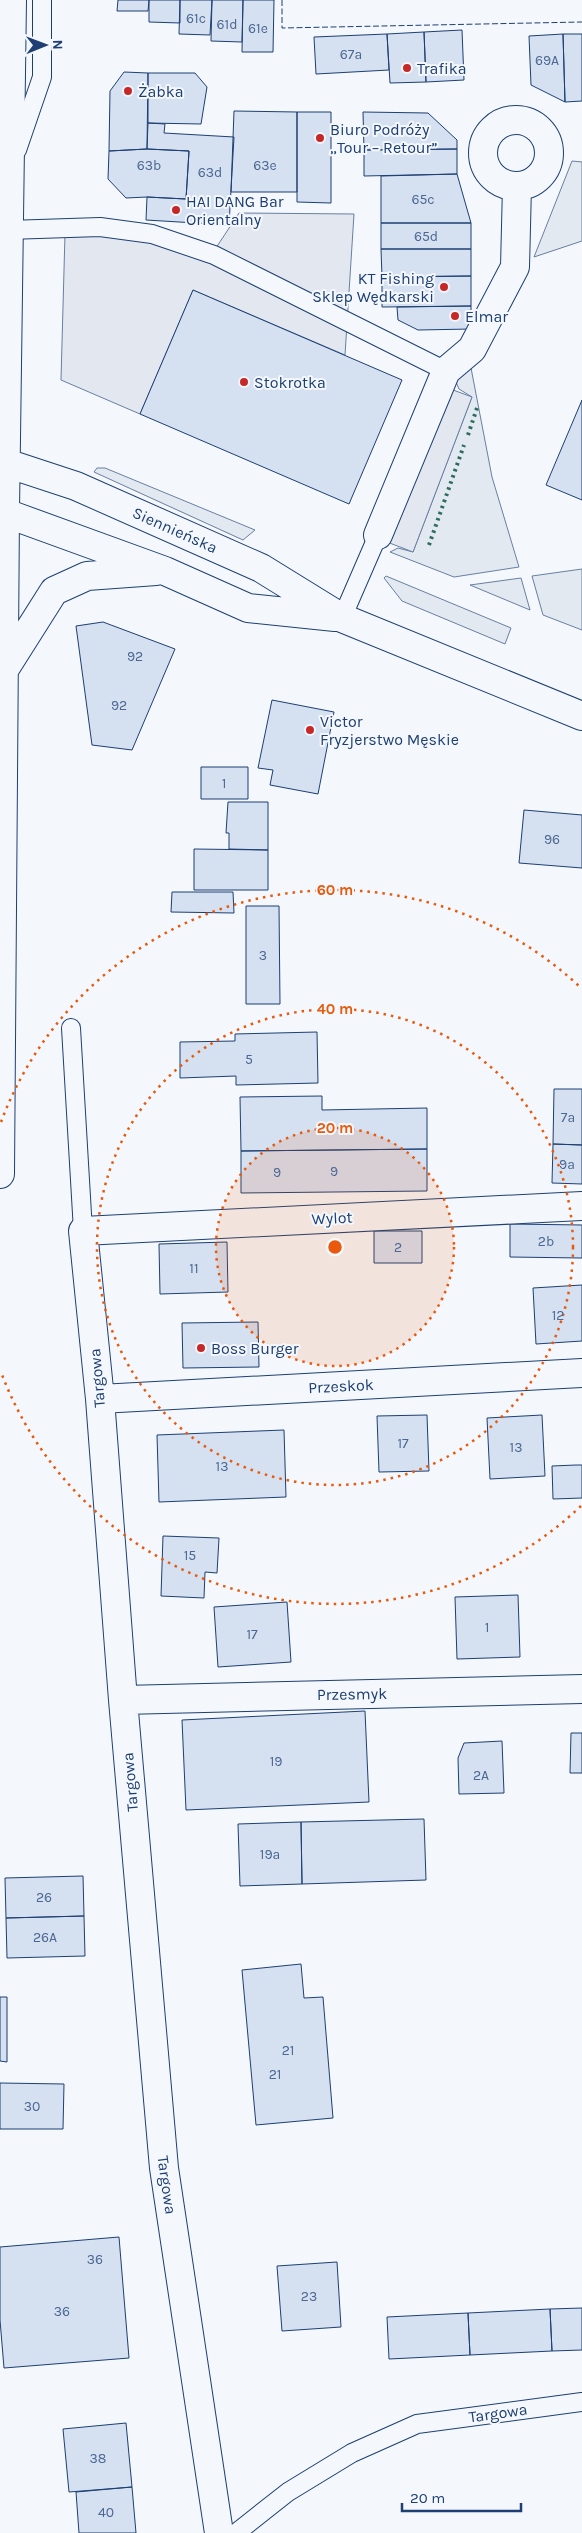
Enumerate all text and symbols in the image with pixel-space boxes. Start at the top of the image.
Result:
house number: 61c [186,10,206,27]
house number: 61d [217,16,237,33]
north arrow [20,20,70,70]
house number: 61e [248,20,268,37]
text: N [49,40,66,50]
house number: 67a [340,46,362,63]
house number: 69A [535,52,559,69]
place label: Trafika [417,59,467,78]
marker: Trafika [401,62,413,74]
place label: Żabka [138,82,184,101]
marker: Żabka [122,85,134,97]
place label: Biuro Podróży „Tour – Retour” [330,120,438,157]
marker: Biuro Podróży „Tour – Retour” [314,132,326,144]
house number: 63b [137,157,161,174]
house number: 63e [253,157,277,174]
house number: 63d [198,164,222,181]
house number: 65c [411,191,435,208]
place label: HAI DANG Bar Orientalny [186,192,284,229]
marker: HAI DANG Bar Orientalny [170,204,182,216]
house number: 65d [414,228,438,245]
place label: KT Fishing Sklep Wędkarski [312,269,434,306]
marker: KT Fishing Sklep Wędkarski [438,281,450,293]
place label: Elmar [465,307,508,326]
marker: Elmar [449,310,461,322]
place label: Stokrotka [254,373,326,392]
marker: Stokrotka [238,376,250,388]
street label: Siennieńska [130,503,220,557]
house number: 92 [127,648,143,665]
house number: 92 [111,697,127,714]
place label: Victor Fryzjerstwo Męskie [320,712,459,749]
marker: Victor Fryzjerstwo Męskie [304,724,316,736]
house number: 1 [222,775,226,792]
house number: 96 [544,831,560,848]
text: 60 m [317,881,353,899]
house number: 3 [259,947,267,964]
text: 40 m [317,1000,353,1018]
house number: 5 [245,1051,253,1068]
house number: 7a [561,1109,575,1126]
text: 20 m [317,1119,353,1137]
house number: 9a [559,1156,575,1173]
house number: 9 [330,1163,338,1180]
house number: 9 [273,1164,281,1181]
street label: Wylot [311,1207,353,1229]
house number: 2b [538,1233,554,1250]
centre of rings [326,1238,344,1256]
house number: 2 [394,1239,402,1256]
house number: 11 [189,1260,199,1277]
house number: 12 [552,1307,564,1324]
place label: Boss Burger [211,1339,299,1358]
marker: Boss Burger [195,1342,207,1354]
street label: Targowa [85,1348,109,1408]
street label: Przeskok [308,1375,374,1397]
house number: 17 [397,1435,409,1452]
house number: 13 [510,1439,522,1456]
house number: 13 [216,1458,228,1475]
house number: 15 [184,1547,196,1564]
house number: 1 [485,1619,489,1636]
house number: 17 [246,1626,258,1643]
street label: Przesmyk [317,1684,387,1704]
street label: Targowa [118,1752,142,1812]
house number: 19 [270,1753,282,1770]
house number: 2A [473,1767,489,1784]
house number: 19a [260,1846,280,1863]
house number: 26 [36,1889,52,1906]
house number: 26A [33,1929,57,1946]
house number: 21 [282,2042,294,2059]
house number: 21 [269,2066,281,2083]
house number: 30 [24,2098,40,2115]
street label: Targowa [153,2154,181,2216]
house number: 36 [87,2251,103,2268]
house number: 23 [301,2288,317,2305]
house number: 36 [54,2303,70,2320]
street label: Targowa [467,2399,529,2427]
house number: 38 [90,2450,106,2467]
scale bar [402,2480,521,2512]
text: 20 m [410,2489,445,2507]
house number: 40 [98,2504,114,2521]

